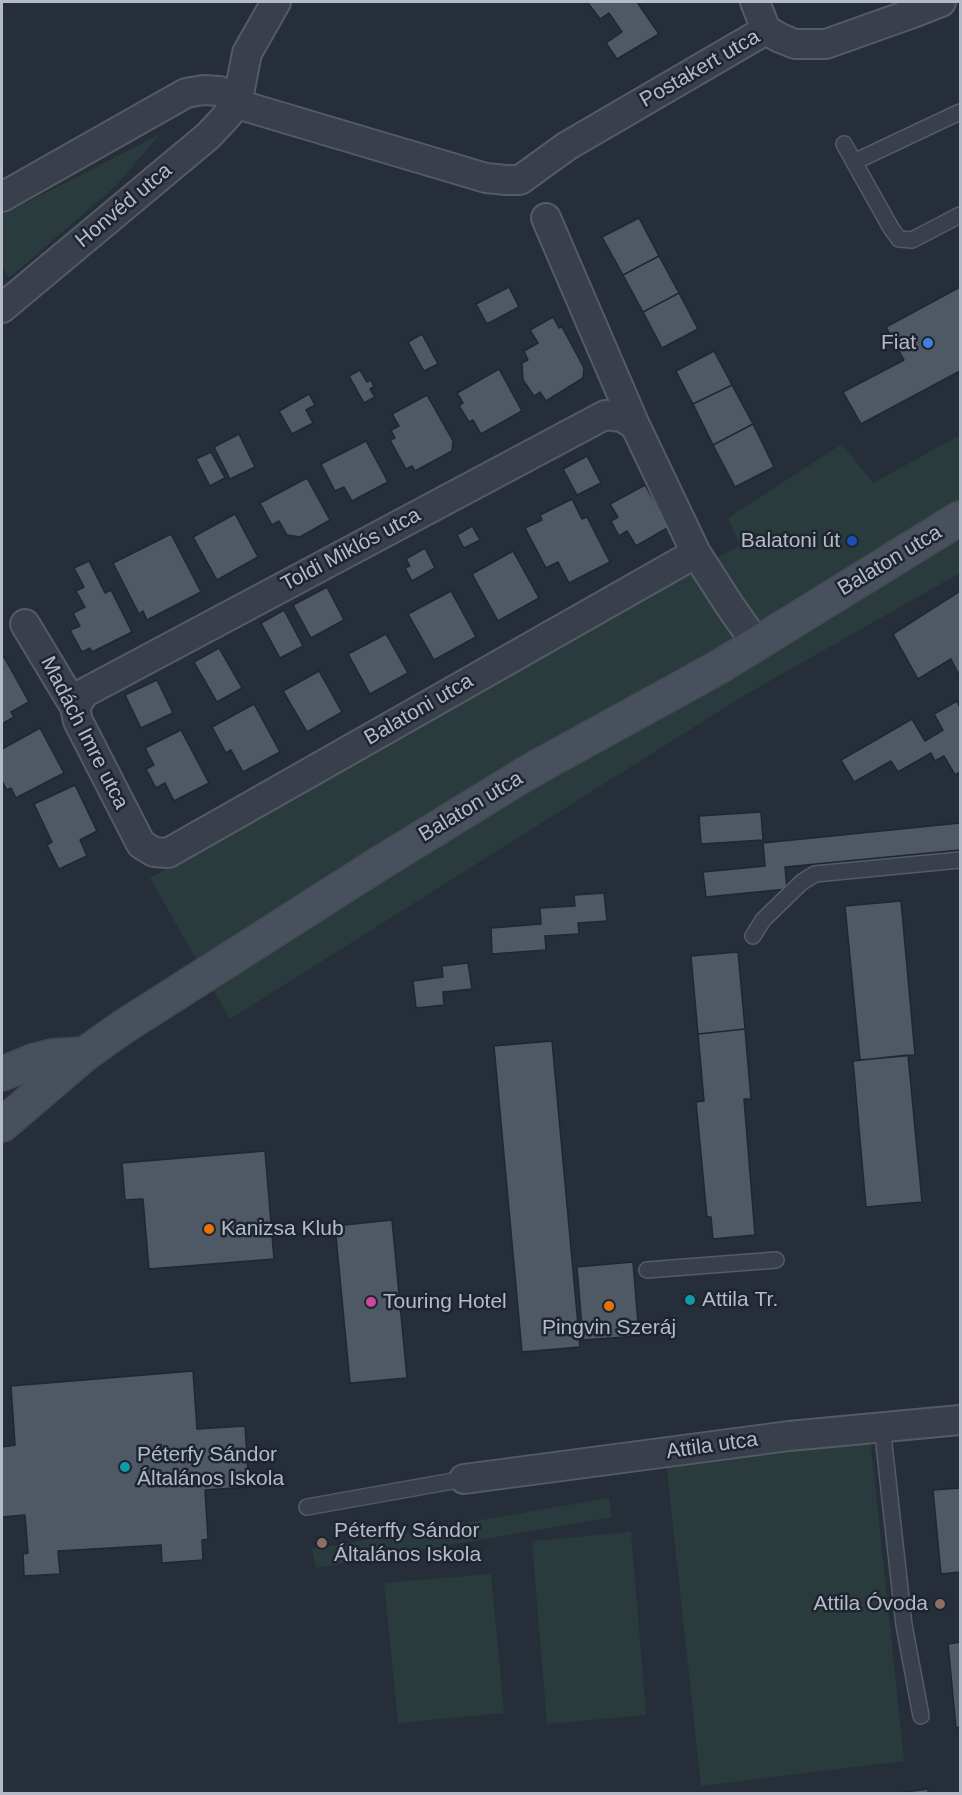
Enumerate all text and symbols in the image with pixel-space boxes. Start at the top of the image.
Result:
street label: Postakert utca [636,25,764,113]
street label: Honvéd utca [71,158,177,254]
place label: Fiat [881,330,916,356]
marker: Fiat [921,336,935,350]
street label: Toldi Miklós utca [277,503,425,597]
street label: Balaton utca [833,520,947,602]
place label: Balatoni út [741,528,840,554]
marker: Balatoni út [845,534,859,548]
street label: Madách Imre utca [35,652,133,814]
street label: Balatoni utca [360,669,478,751]
street label: Balaton utca [414,766,528,848]
place label: Kanizsa Klub [221,1216,344,1242]
marker: Kanizsa Klub [202,1222,216,1236]
place label: Attila Tr. [702,1287,778,1313]
place label: Touring Hotel [383,1289,507,1315]
marker: Attila Tr. [683,1293,697,1307]
marker: Touring Hotel [364,1295,378,1309]
marker: Pingvin Szeráj [602,1299,616,1313]
place label: Pingvin Szeráj [542,1315,676,1341]
street label: Attila utca [665,1427,759,1465]
place label: Péterfy Sándor Általános Iskola [137,1442,284,1492]
marker: Péterfy Sándor Általános Iskola [118,1460,132,1474]
place label: Péterffy Sándor Általános Iskola [334,1518,481,1568]
marker: Péterffy Sándor Általános Iskola [315,1536,329,1550]
place label: Attila Óvoda [814,1591,928,1617]
marker: Attila Óvoda [933,1597,947,1611]

